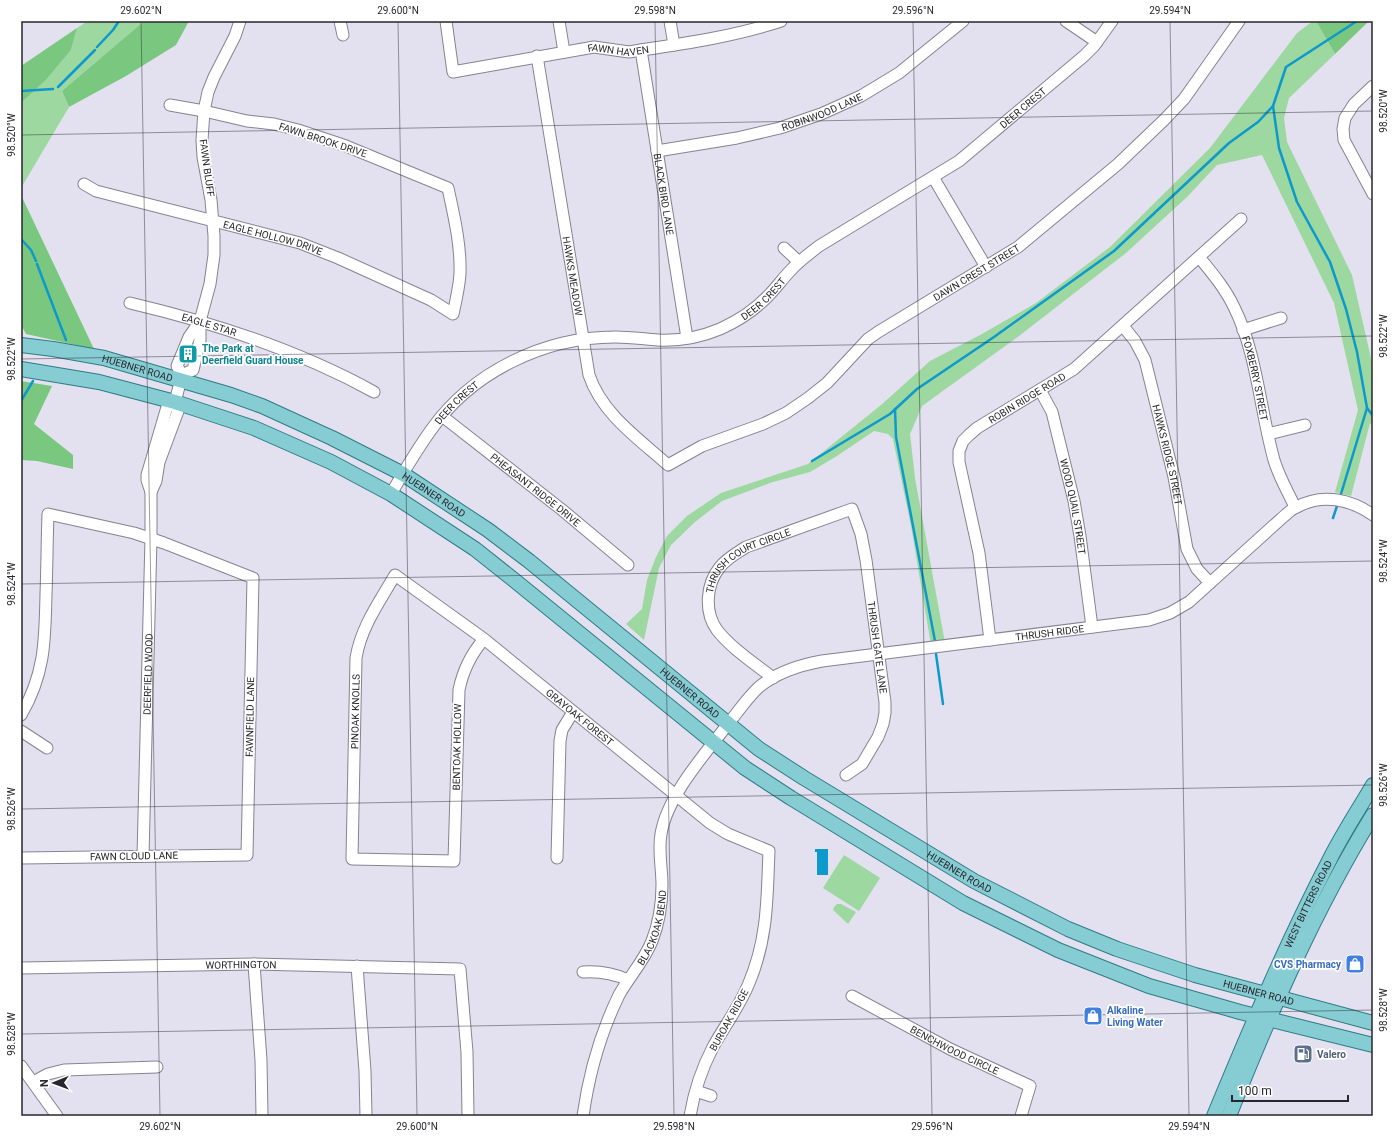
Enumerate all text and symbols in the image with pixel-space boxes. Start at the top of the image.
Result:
text: 29.602°N [120,5,162,16]
text: 29.600°N [377,5,419,16]
text: 29.598°N [634,5,676,16]
text: 29.596°N [892,5,934,16]
text: 29.594°N [1149,5,1191,16]
street label: FAWN HAVEN [586,41,650,58]
street label: DEER CREST [997,85,1048,130]
text: 98.520°W [1378,89,1389,133]
street label: ROBINWOOD LANE [780,91,864,133]
text: 98.520°W [6,113,17,157]
street label: FAWN BROOK DRIVE [278,121,369,160]
street label: FAWN BLUFF [197,138,217,198]
street label: BLACK BIRD LANE [652,153,676,236]
street label: EAGLE HOLLOW DRIVE [222,218,325,257]
street label: HAWKS MEADOW [561,236,585,317]
street label: DAWN CREST STREET [931,242,1022,303]
street label: DEER CREST [739,275,787,322]
street label: EAGLE STAR [180,311,238,338]
text: 98.522°W [1378,314,1389,358]
street label: FOXBERRY STREET [1241,335,1270,422]
text: 98.522°W [6,337,17,381]
building icon: The Park at Deerfield Guard House [177,343,199,365]
place label: The Park at Deerfield Guard House [202,343,304,366]
street label: HUEBNER ROAD [101,352,174,383]
street label: ROBIN RIDGE ROAD [986,370,1067,425]
street label: DEER CREST [432,379,480,426]
street label: HAWKS RIDGE STREET [1151,403,1184,506]
street label: PHEASANT RIDGE DRIVE [488,451,583,529]
street label: WOOD QUAIL STREET [1058,457,1088,555]
street label: HUEBNER ROAD [401,470,468,519]
street label: THRUSH COURT CIRCLE [703,526,792,594]
text: 98.524°W [1378,539,1389,583]
text: 98.524°W [6,562,17,606]
street label: THRUSH GATE LANE [866,600,889,694]
street label: THRUSH RIDGE [1014,623,1085,642]
street label: DEERFIELD WOOD [141,633,154,715]
street label: HUEBNER ROAD [658,665,722,720]
street label: PINOAK KNOLLS [349,674,361,749]
street label: FAWNFIELD LANE [244,677,256,757]
street label: GRAYOAK FOREST [544,686,616,748]
street label: BENTOAK HOLLOW [451,703,463,791]
text: 98.526°W [1378,763,1389,807]
text: 98.526°W [6,787,17,831]
street label: HUEBNER ROAD [925,848,994,895]
street label: FAWN CLOUD LANE [90,850,178,862]
street label: WEST BITTERS ROAD [1282,858,1334,949]
street label: BLACKOAK BEND [635,890,667,967]
shop icon: CVS Pharmacy [1344,953,1366,975]
street label: WORTHINGTON [205,958,277,970]
place label: CVS Pharmacy [1274,959,1342,970]
street label: HUEBNER ROAD [1222,977,1295,1007]
street label: BUROAK RIDGE [707,987,751,1053]
text: 98.528°W [1378,988,1389,1032]
shop icon: Alkaline Living Water [1082,1005,1104,1027]
place label: Alkaline Living Water [1107,1005,1163,1028]
text: 98.528°W [6,1012,17,1056]
street label: BENCHWOOD CIRCLE [909,1023,1001,1076]
fuel station icon: Valero [1292,1043,1314,1065]
place label: Valero [1317,1049,1346,1060]
north arrow [34,1063,74,1103]
scale bar [1232,1077,1348,1103]
text: N [38,1079,51,1087]
text: 100 m [1238,1084,1272,1098]
text: 29.602°N [139,1121,181,1132]
text: 29.600°N [396,1121,438,1132]
text: 29.598°N [653,1121,695,1132]
text: 29.596°N [911,1121,953,1132]
text: 29.594°N [1168,1121,1210,1132]

